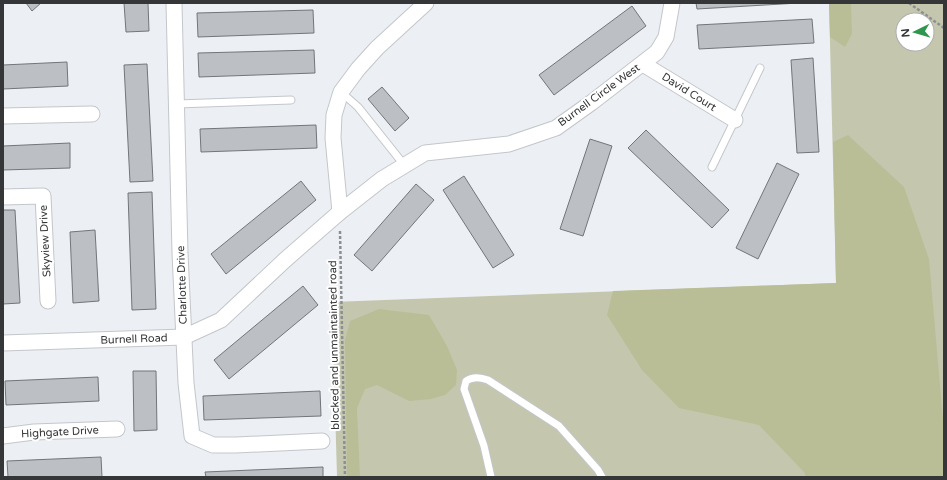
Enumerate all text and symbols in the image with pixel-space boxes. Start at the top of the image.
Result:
north arrow [895,12,935,52]
text: N [899,28,912,38]
street label: Burnell Circle West [555,61,643,129]
street label: David Court [659,70,719,114]
street label: Skyview Drive [37,205,53,277]
street label: Charlotte Drive [174,245,190,325]
street label: blocked and unmaintainted road [326,260,342,430]
street label: Burnell Road [100,331,168,347]
street label: Highgate Drive [21,423,99,441]

